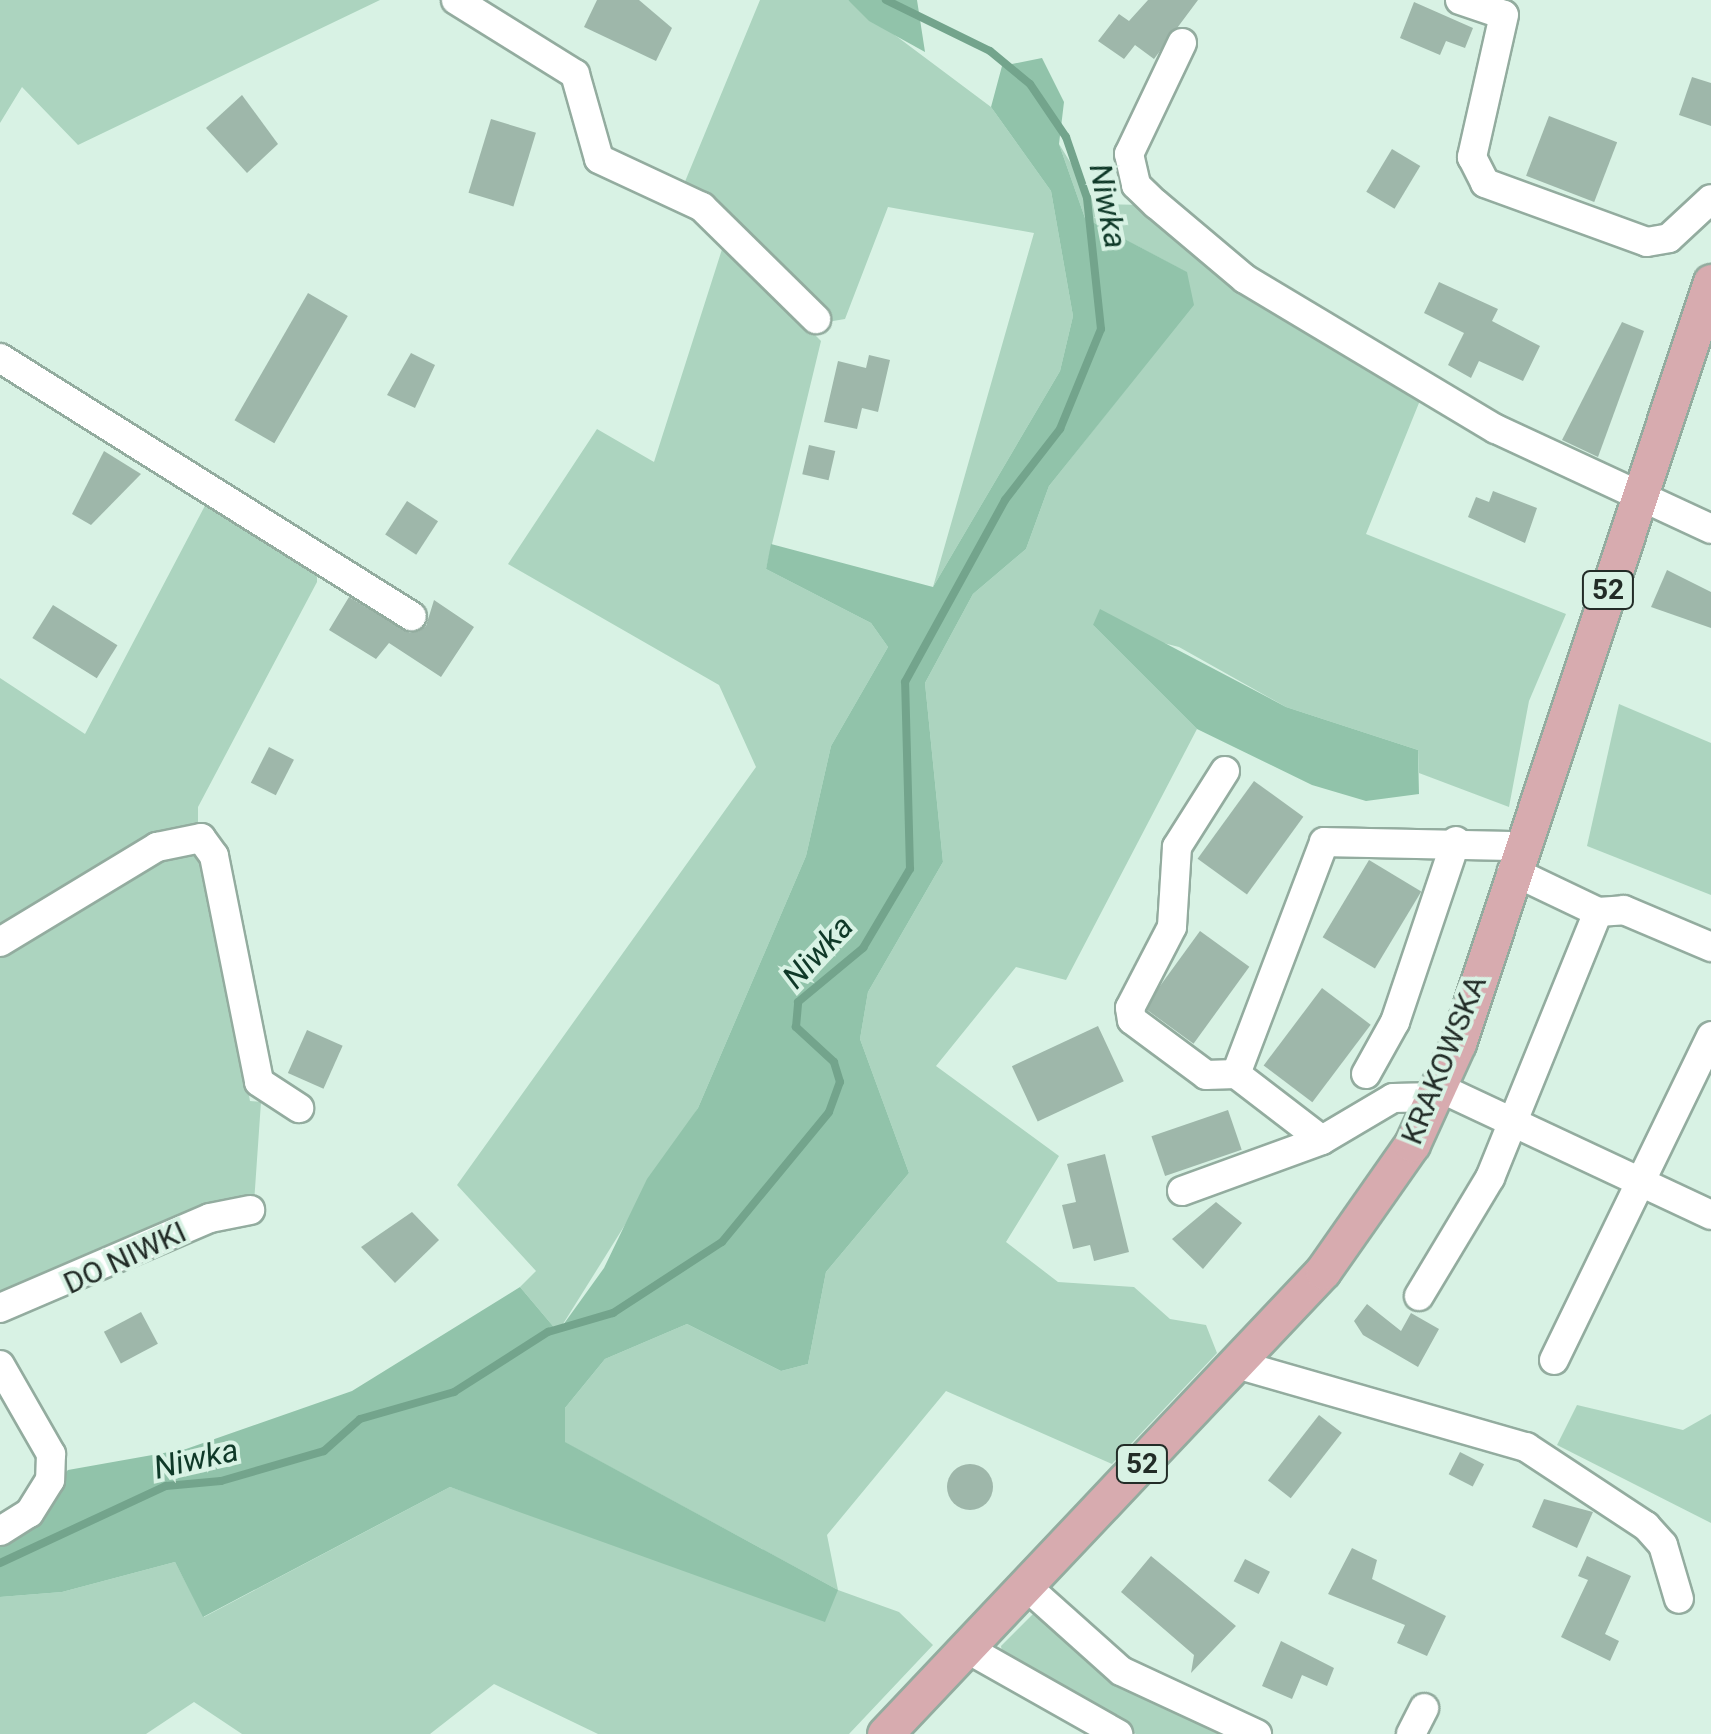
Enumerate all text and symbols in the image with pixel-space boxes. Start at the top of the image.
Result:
water label: Niwka [1081,160,1135,252]
road number: 52 [1580,567,1636,613]
water label: Niwka [775,908,861,996]
street label: KRAKOWSKA [1394,970,1494,1150]
street label: DO NIWKI [58,1214,192,1302]
water label: Niwka [150,1431,242,1487]
road number: 52 [1114,1441,1170,1487]

